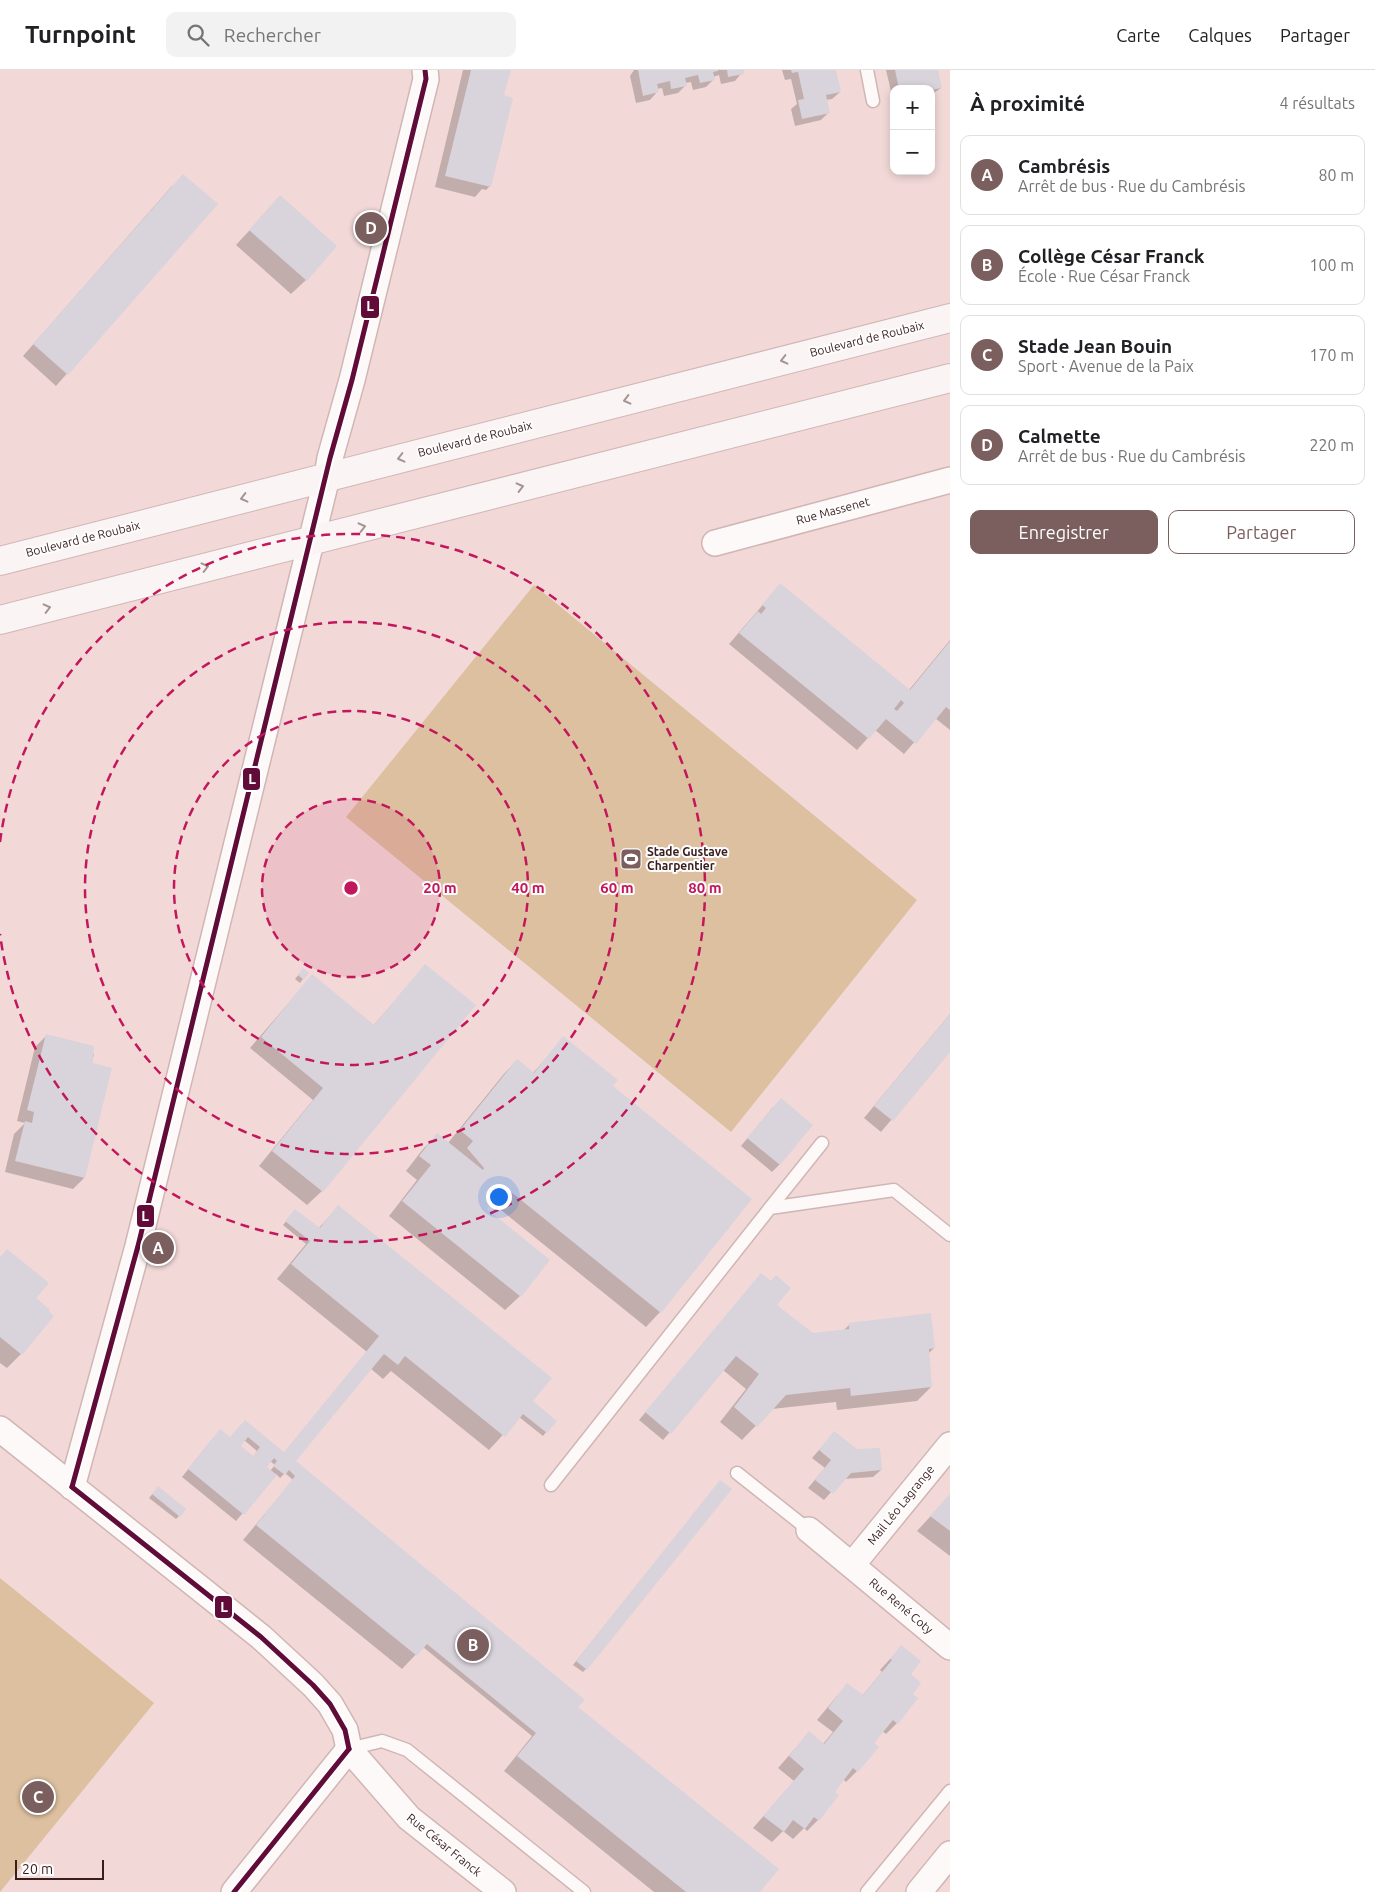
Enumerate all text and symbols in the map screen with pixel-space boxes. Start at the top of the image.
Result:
search box [166,12,516,57]
text: Turnpoint [25,21,136,48]
icon: search [184,21,212,49]
text: Rechercher [224,24,321,46]
text: Carte [1116,25,1160,45]
text: Calques [1188,25,1252,45]
text: Partager [1280,25,1350,45]
map controls [890,85,935,175]
button: + [890,85,935,130]
text: À proximité [970,91,1085,115]
text: 4 résultats [1279,94,1355,112]
button: − [890,130,935,175]
text: Cambrésis [1018,155,1110,177]
text: A [981,166,993,184]
text: 80 m [1318,166,1354,184]
text: Arrêt de bus · Rue du Cambrésis [1018,177,1246,195]
pin: D [355,209,387,247]
text: Collège César Franck [1018,245,1204,267]
text: B [982,256,992,274]
text: 100 m [1309,256,1354,274]
text: École · Rue César Franck [1018,267,1190,285]
line badge: L [360,295,380,319]
text: L [366,298,374,314]
street label: Boulevard de Roubaix [808,318,925,359]
text: Stade Jean Bouin [1018,335,1172,357]
text: C [982,346,992,364]
text: 170 m [1309,346,1354,364]
one-way arrow [780,354,789,365]
text: Sport · Avenue de la Paix [1018,357,1194,375]
one-way arrow [622,394,631,405]
street label: Boulevard de Roubaix [416,418,533,459]
text: Calmette [1018,425,1101,447]
text: D [981,436,993,454]
text: 220 m [1309,436,1354,454]
text: Arrêt de bus · Rue du Cambrésis [1018,447,1246,465]
one-way arrow [398,452,406,462]
one-way arrow [515,482,524,493]
one-way arrow [239,492,248,503]
street label: Rue Massenet [795,494,871,527]
button: Enregistrer [970,510,1158,554]
button: Partager [1168,510,1355,554]
street label: Boulevard de Roubaix [24,518,141,559]
one-way arrow [358,522,367,533]
one-way arrow [200,563,208,573]
one-way arrow [43,603,52,614]
line badge: L [242,767,261,791]
text: L [248,771,256,787]
place label: Stade Gustave Charpentier [647,845,728,872]
sports icon: Stade Gustave Charpentier [619,847,643,871]
centre of rings [342,879,360,897]
text: 20 m [423,879,457,896]
text: 40 m [511,879,545,896]
text: 60 m [600,879,634,896]
text: 80 m [688,879,722,896]
your location [486,1184,512,1210]
line badge: L [136,1204,155,1228]
text: L [141,1208,149,1224]
pin: A [142,1229,174,1267]
street label: Mail Léo Lagrange [865,1462,937,1547]
street label: Rue René Coty [867,1575,936,1636]
line badge: L [214,1595,233,1619]
text: L [220,1599,228,1615]
pin: B [457,1626,489,1664]
pin: C [22,1778,54,1816]
street label: Rue César Franck [405,1811,484,1879]
scale bar [15,1857,104,1880]
text: 20 m [22,1861,53,1877]

